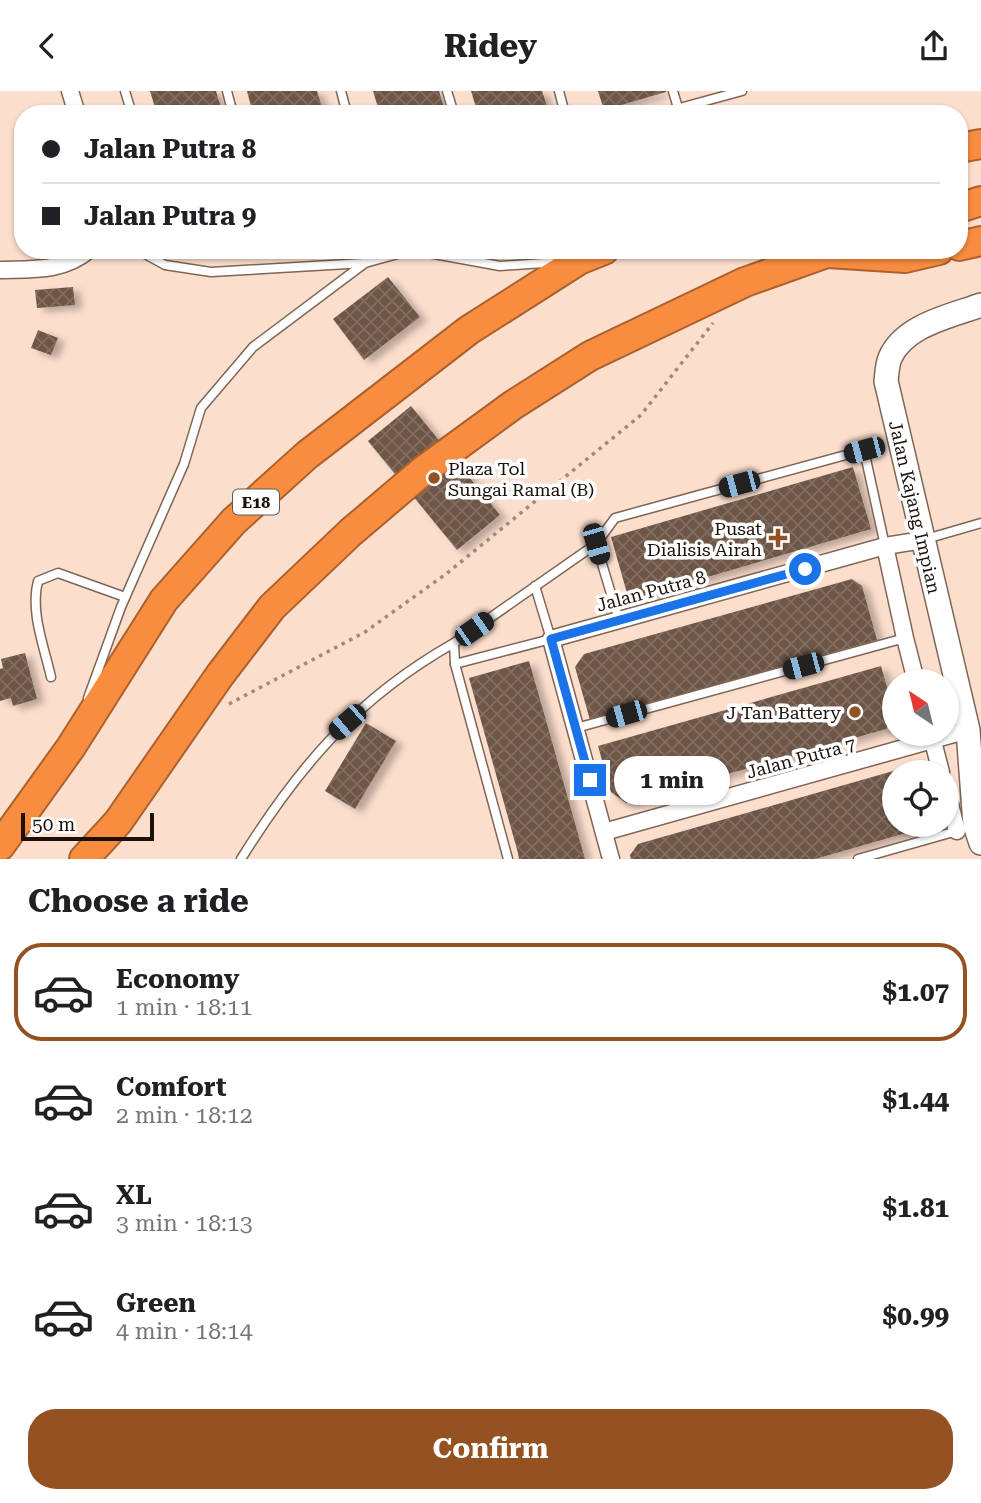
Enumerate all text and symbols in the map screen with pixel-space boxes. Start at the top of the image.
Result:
icon: back [28,27,66,65]
text: Ridey [444,27,537,65]
icon: share [915,27,953,65]
text: Jalan Putra 8 [84,134,256,164]
text: Jalan Putra 9 [84,201,256,231]
street label: Jalan Kajang Impian [885,418,945,596]
car [841,434,888,466]
place label: Plaza Tol Sungai Ramal (B) [448,458,594,500]
car [716,468,763,500]
marker: Plaza Tol Sungai Ramal (B) [426,470,442,486]
road number: E18 [233,489,279,515]
place label: Pusat Dialisis Airah [647,518,762,560]
car [581,521,612,567]
marker: Pusat Dialisis Airah [768,528,788,548]
route start [789,553,821,585]
street label: Jalan Putra 8 [594,566,708,616]
car [451,608,498,650]
car [780,650,827,682]
north arrow [882,669,959,745]
map controls [882,669,959,837]
car [603,698,650,730]
car [325,700,370,744]
place label: J Tan Battery [726,702,841,723]
marker: J Tan Battery [847,704,863,720]
street label: Jalan Putra 7 [744,733,858,783]
callout: 1 min [614,755,730,805]
button: locate [882,760,959,837]
route end [574,764,606,796]
text: 1 min [640,767,704,794]
scale bar [21,810,154,842]
text: 50 m [32,813,75,836]
text: Choose a ride [28,882,249,920]
icon: car [32,961,95,1024]
text: Economy [116,964,239,994]
text: $1.07 [883,977,949,1007]
text: 1 min · 18:11 [116,994,253,1021]
icon: car [32,1069,95,1132]
text: Comfort [116,1072,226,1102]
text: $1.44 [883,1085,949,1115]
text: 2 min · 18:12 [116,1102,253,1129]
icon: car [32,1177,95,1240]
text: XL [116,1180,152,1210]
text: $1.81 [883,1193,949,1223]
text: 3 min · 18:13 [116,1210,253,1237]
icon: car [32,1285,95,1348]
text: Green [116,1288,196,1318]
text: $0.99 [883,1301,949,1331]
text: 4 min · 18:14 [116,1318,253,1345]
button: Confirm [28,1409,953,1489]

